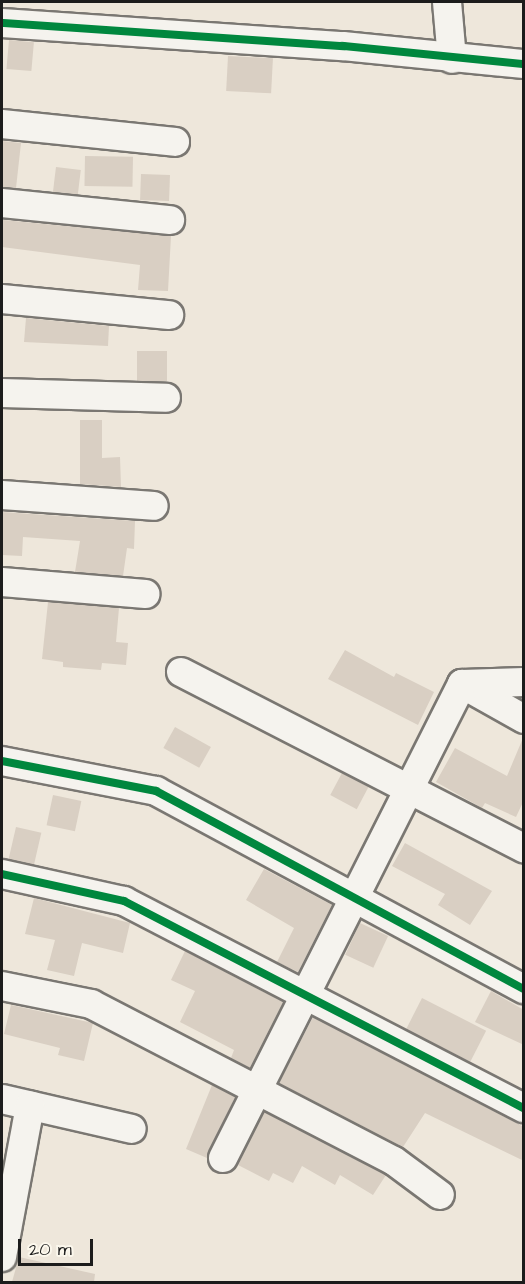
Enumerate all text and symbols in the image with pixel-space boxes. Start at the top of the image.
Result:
scale bar [21,1227,96,1265]
text: 20 m [29,1237,72,1262]

